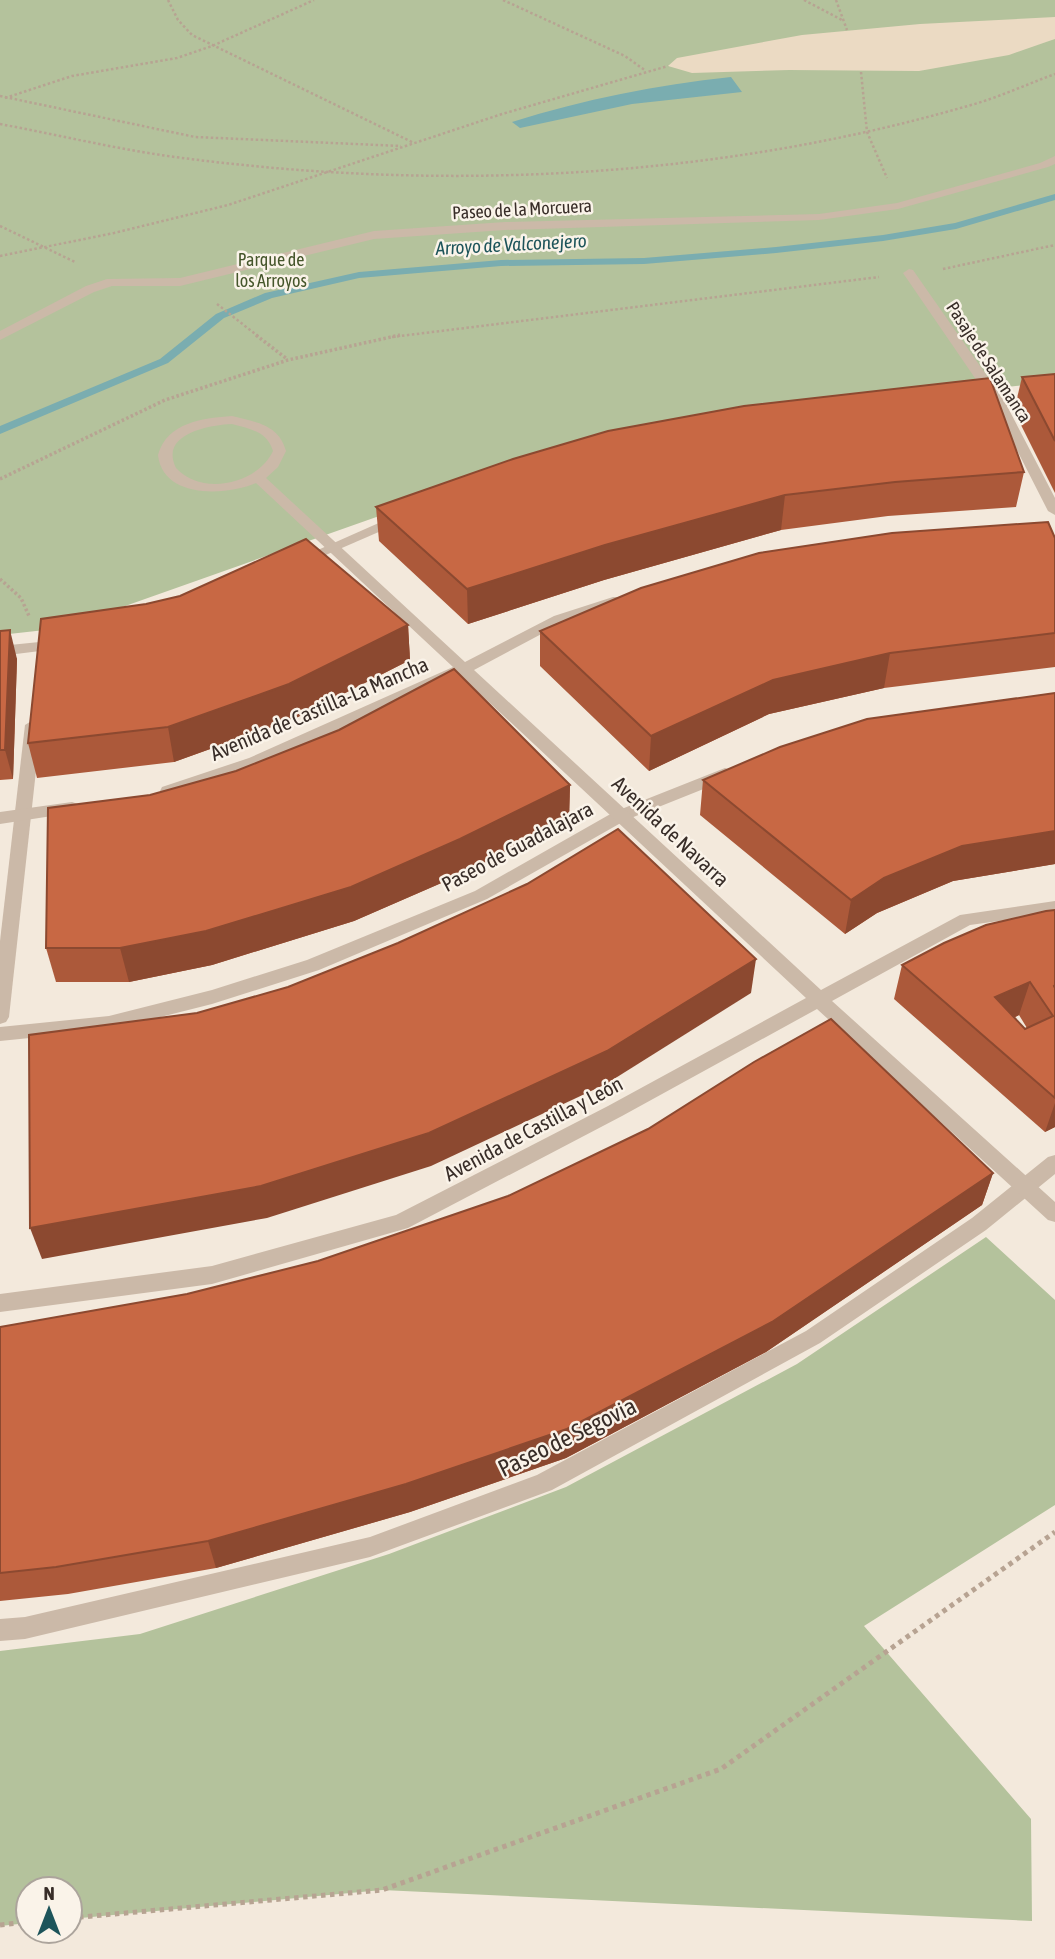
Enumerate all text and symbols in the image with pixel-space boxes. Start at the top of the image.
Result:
street label: Paseo de la Morcuera [452,195,592,223]
water label: Arroyo de Valconejero [434,229,587,259]
park label: Parque de los Arroyos [235,249,307,291]
street label: Pasaje de Salamanca [942,298,1036,426]
street label: Avenida de Castilla-La Mancha [206,651,432,765]
street label: Avenida de Navarra [608,771,734,891]
street label: Paseo de Guadalajara [437,796,597,896]
street label: Avenida de Castilla y León [440,1071,626,1185]
street label: Paseo de Segovia [494,1392,640,1482]
north arrow [14,1875,84,1945]
text: N [43,1882,55,1904]

